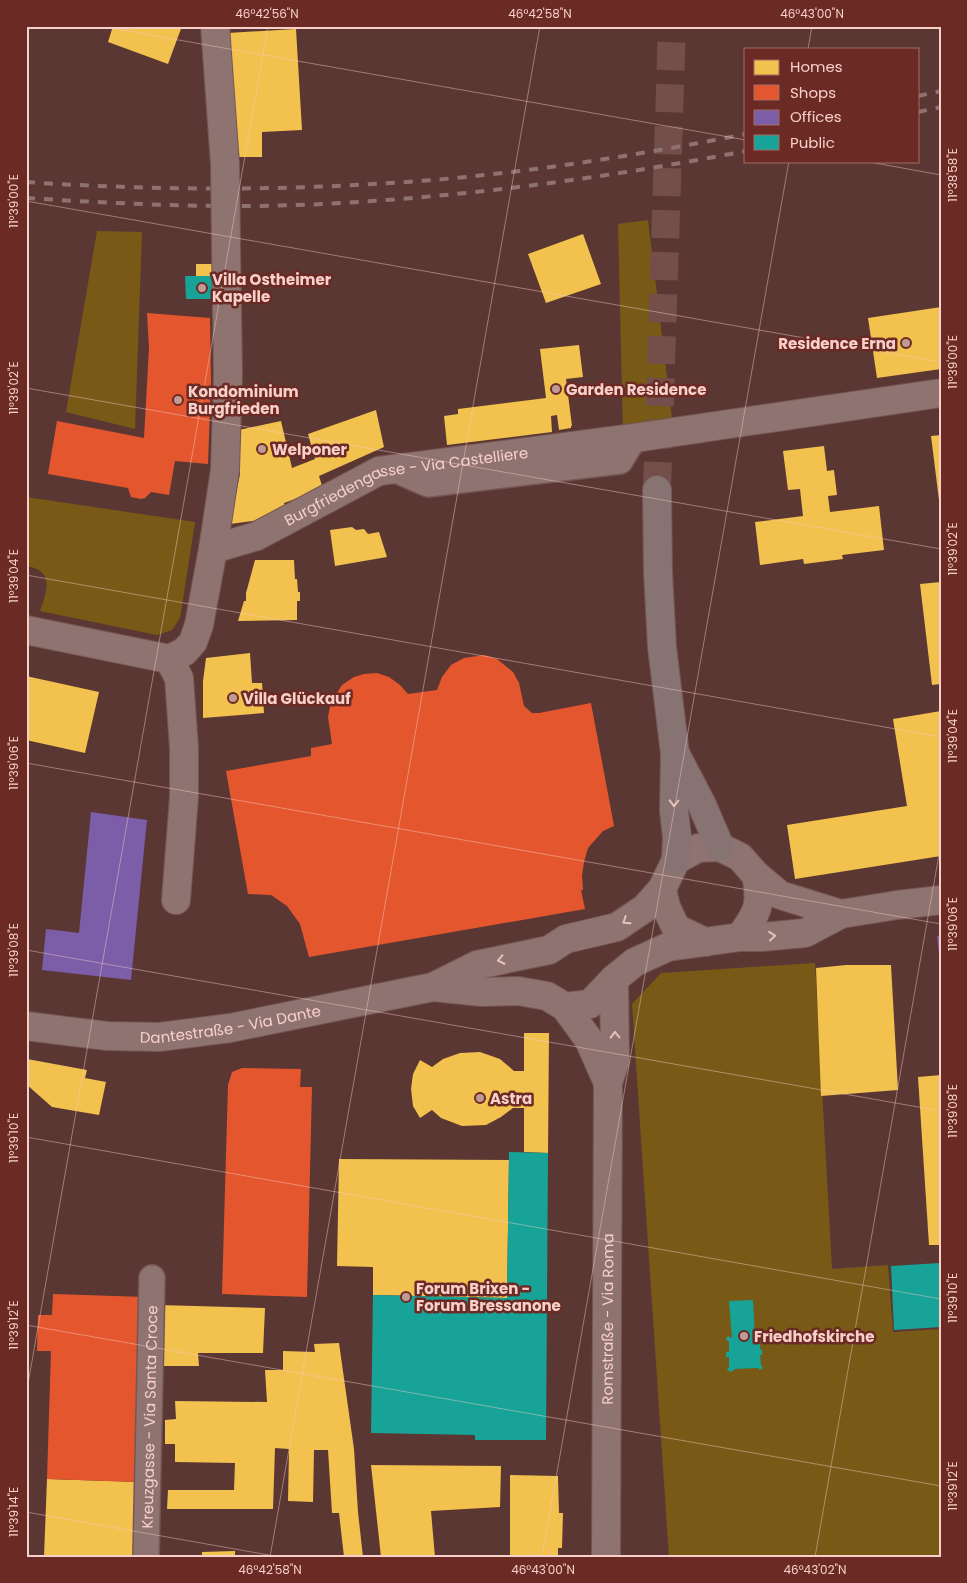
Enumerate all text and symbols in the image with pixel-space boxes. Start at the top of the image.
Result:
text: 46°42'56"N [235,5,299,22]
text: 46°42'58"N [508,5,572,22]
text: 46°43'00"N [780,5,844,22]
legend [744,48,920,162]
text: Homes [790,56,843,77]
text: Shops [790,82,836,103]
text: Offices [790,106,842,127]
text: Public [790,132,835,153]
text: 11°38'58"E [944,148,961,202]
text: 11°39'00"E [5,174,22,228]
place label: Villa Ostheimer Kapelle [212,269,332,307]
marker: Villa Ostheimer Kapelle [196,282,208,294]
place label: Residence Erna [778,333,896,354]
text: 11°39'00"E [944,335,961,389]
marker: Residence Erna [900,337,912,349]
text: 11°39'02"E [5,361,22,415]
place label: Garden Residence [566,379,706,400]
place label: Kondominium Burgfrieden [188,381,299,419]
marker: Garden Residence [550,383,562,395]
marker: Kondominium Burgfrieden [172,394,184,406]
place label: Welponer [272,439,348,460]
street label: Burgfriedengasse - Via Castelliere [280,441,529,530]
marker: Welponer [256,443,268,455]
text: 11°39'02"E [944,522,961,576]
text: 11°39'04"E [5,549,22,603]
place label: Villa Glückauf [243,688,351,709]
marker: Villa Glückauf [227,692,239,704]
text: 11°39'04"E [944,709,961,763]
text: 11°39'06"E [5,736,22,790]
one-way arrow [669,799,679,807]
text: 11°39'06"E [944,897,961,951]
one-way arrow [622,914,631,924]
text: 11°39'08"E [5,923,22,977]
one-way arrow [768,931,776,942]
one-way arrow [497,954,505,965]
street label: Dantestraße - Via Dante [140,999,323,1048]
one-way arrow [609,1031,620,1039]
text: 11°39'08"E [944,1084,961,1138]
place label: Astra [490,1088,532,1109]
marker: Astra [474,1092,486,1104]
text: 11°39'10"E [5,1113,22,1163]
street label: Romstraße - Via Roma [596,1233,618,1405]
text: 11°39'10"E [944,1273,961,1323]
place label: Forum Brixen - Forum Bressanone [416,1278,561,1316]
marker: Forum Brixen - Forum Bressanone [400,1291,412,1303]
text: 11°39'12"E [5,1300,22,1350]
street label: Kreuzgasse - Via Santa Croce [136,1305,162,1529]
place label: Friedhofskirche [754,1326,874,1347]
marker: Friedhofskirche [738,1330,750,1342]
text: 11°39'12"E [944,1461,961,1511]
text: 11°39'14"E [5,1487,22,1537]
text: 46°42'58"N [238,1561,302,1578]
text: 46°43'00"N [511,1561,575,1578]
text: 46°43'02"N [784,1561,847,1578]

